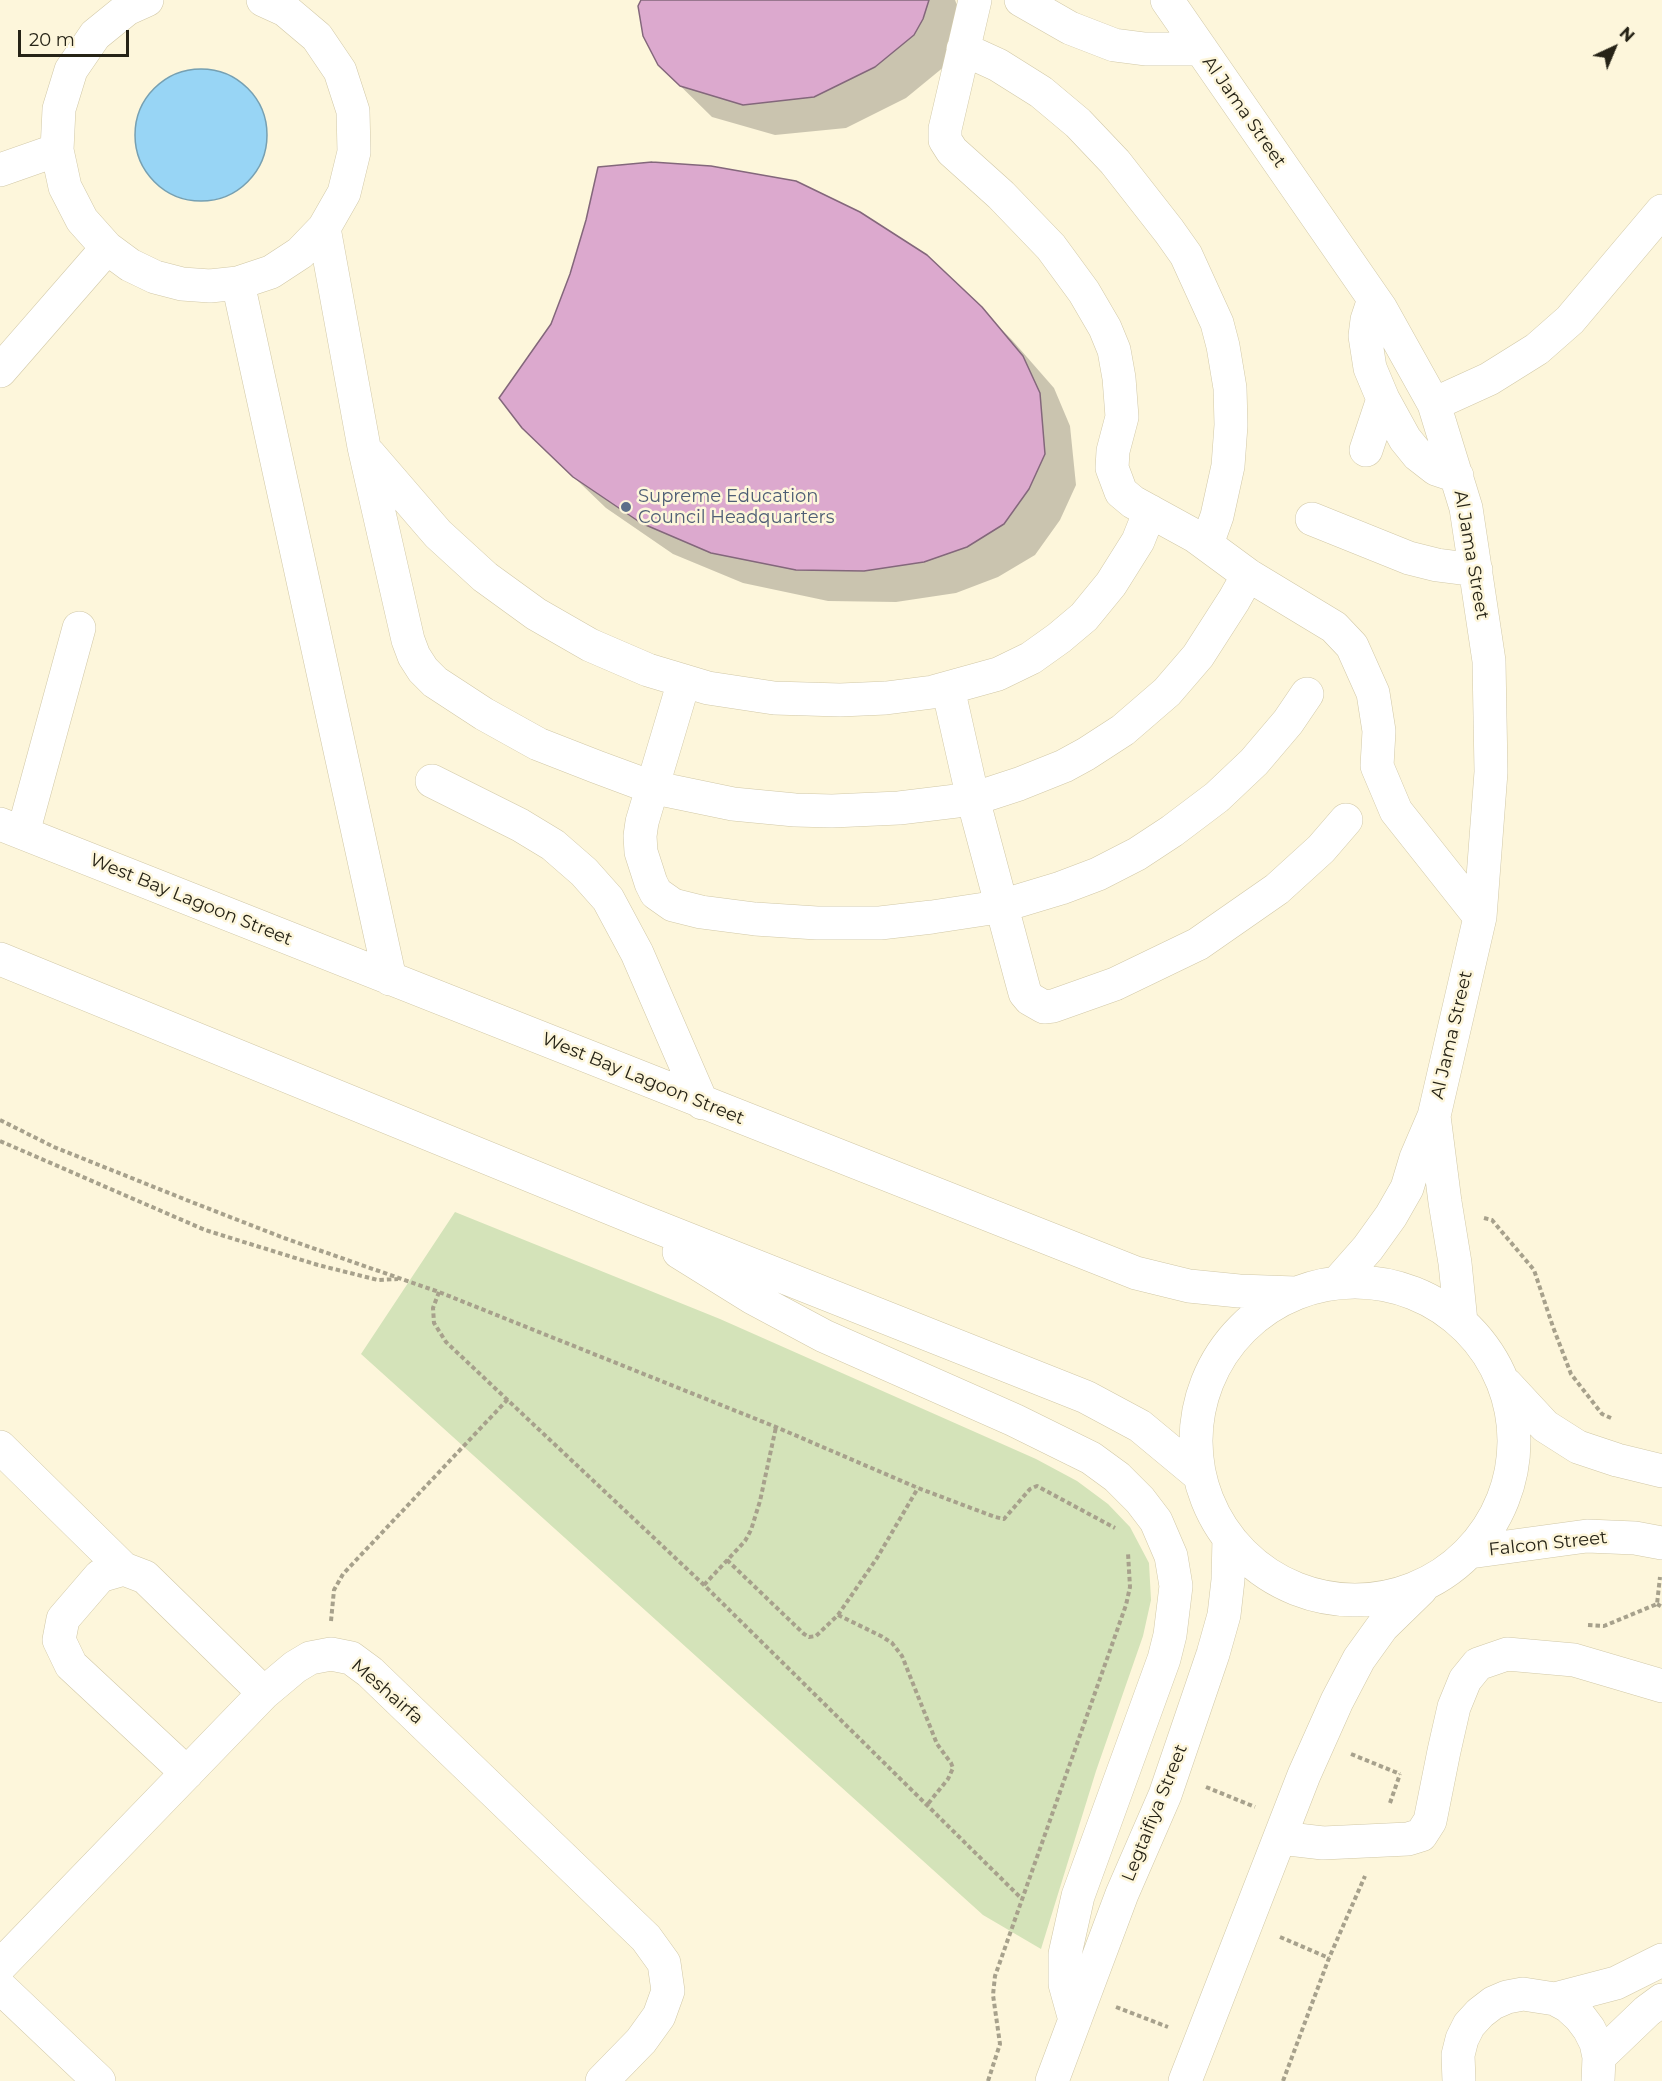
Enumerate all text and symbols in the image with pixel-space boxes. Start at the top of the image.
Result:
scale bar [21,18,132,56]
north arrow [1584,18,1644,78]
text: N [1616,23,1638,46]
text: 20 m [29,29,75,51]
street label: Al Jama Street [1198,52,1290,172]
place label: Supreme Education Council Headquarters [638,486,835,528]
street label: Al Jama Street [1449,489,1493,621]
marker: Supreme Education Council Headquarters [619,500,633,514]
street label: West Bay Lagoon Street [87,849,295,951]
street label: Al Jama Street [1427,969,1477,1101]
street label: West Bay Lagoon Street [539,1028,747,1130]
street label: Falcon Street [1488,1527,1608,1561]
street label: Meshairfa [347,1655,427,1729]
street label: Legtaifiya Street [1118,1741,1192,1885]

